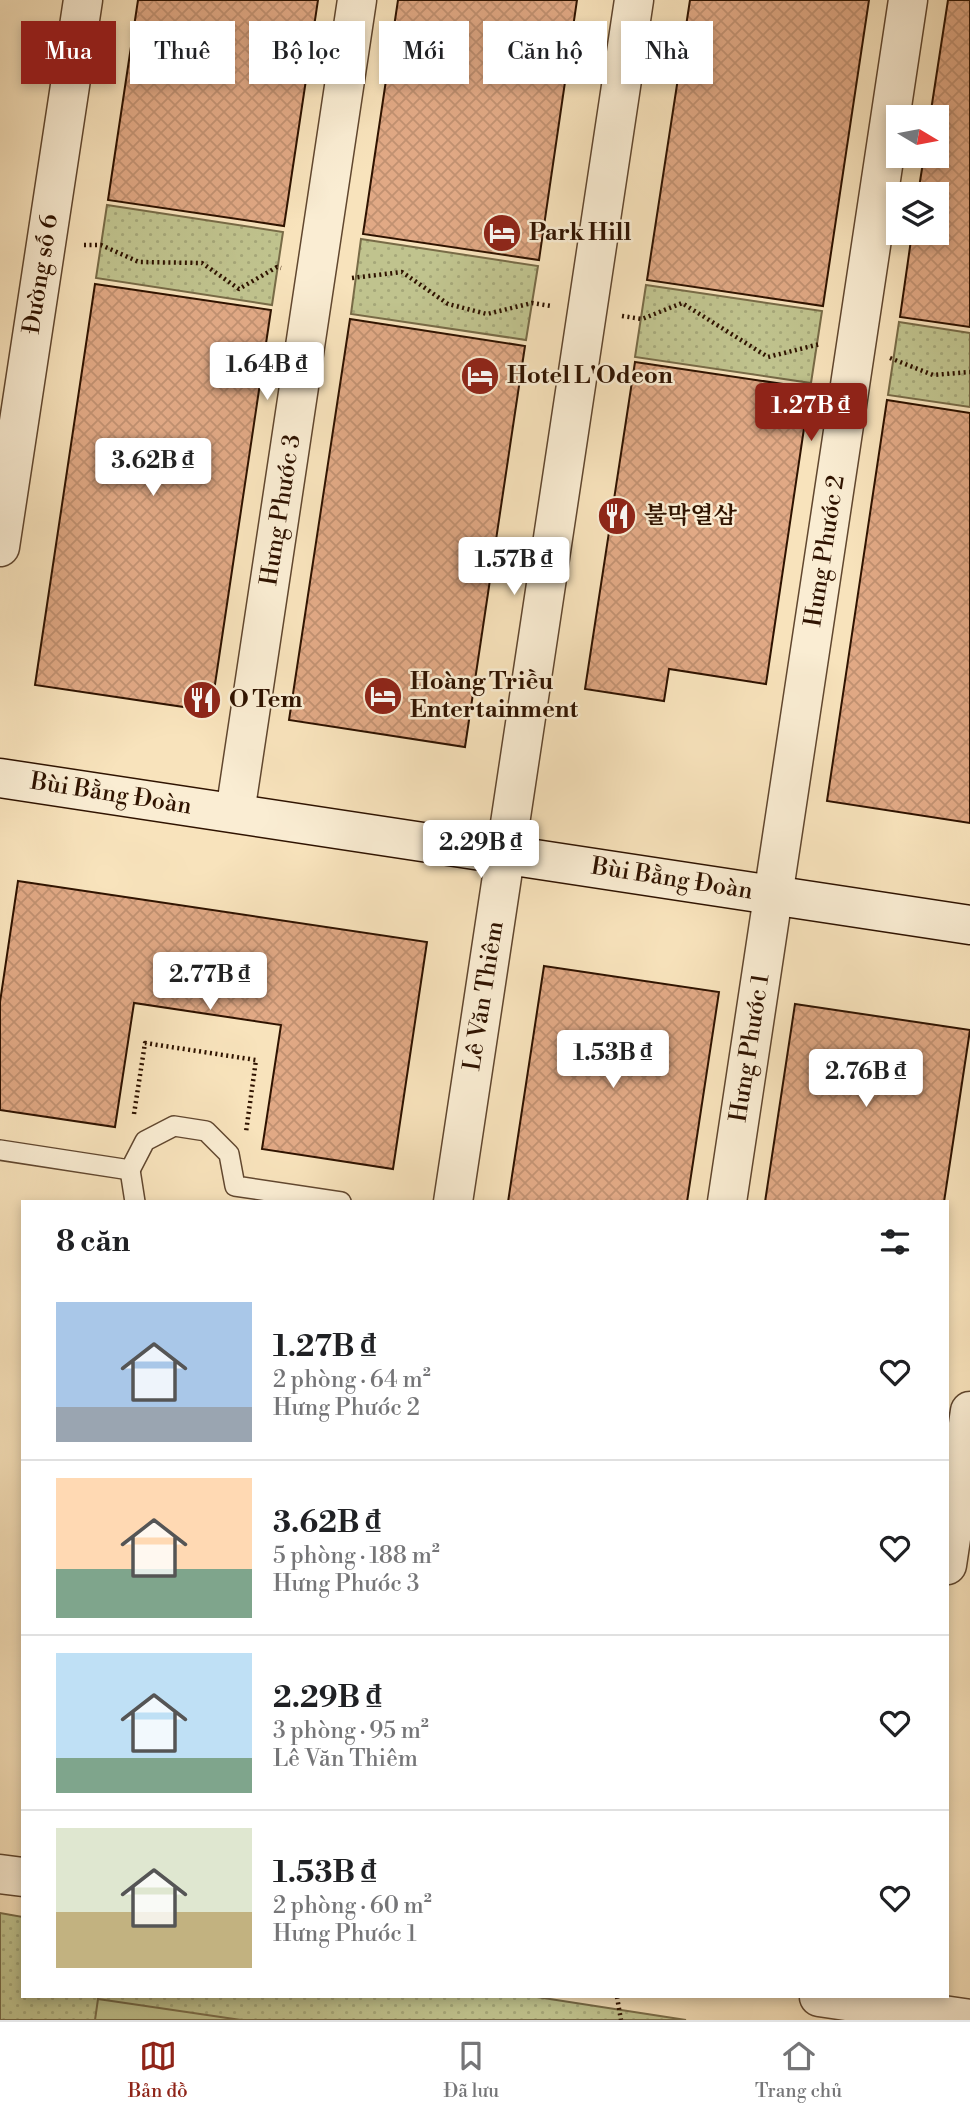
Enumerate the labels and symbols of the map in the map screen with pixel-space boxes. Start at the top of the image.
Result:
north arrow [886,105,948,168]
street label: Đường số 6 [17,212,65,336]
hotel icon: Park Hill [481,212,523,254]
place label: Park Hill [529,218,631,248]
pin: 1.64B ₫ [202,342,332,402]
hotel icon: Hotel L'Odeon [459,355,501,397]
place label: Hotel L'Odeon [507,361,673,391]
pin: 1.27B ₫ [746,384,876,443]
street label: Hưng Phước 3 [254,432,308,588]
pin: 3.62B ₫ [88,438,218,498]
street label: Hưng Phước 2 [798,473,852,629]
restaurant icon: 불막열삼 [596,495,638,537]
place label: 불막열삼 [644,501,738,531]
pin: 1.57B ₫ [449,538,579,597]
place label: Hoàng Triều Entertainment [410,667,579,725]
hotel icon: Hoàng Triều Entertainment [362,675,404,717]
restaurant icon: O Tem [181,679,223,721]
place label: O Tem [229,685,302,715]
street label: Bùi Bằng Đoàn [27,766,194,822]
pin: 2.29B ₫ [416,820,546,880]
street label: Bùi Bằng Đoàn [588,851,755,907]
street label: Lê Văn Thiêm [457,919,511,1073]
pin: 2.77B ₫ [145,953,275,1012]
street label: Hưng Phước 1 [723,971,777,1124]
pin: 1.53B ₫ [548,1030,678,1090]
pin: 2.76B ₫ [801,1050,931,1109]

